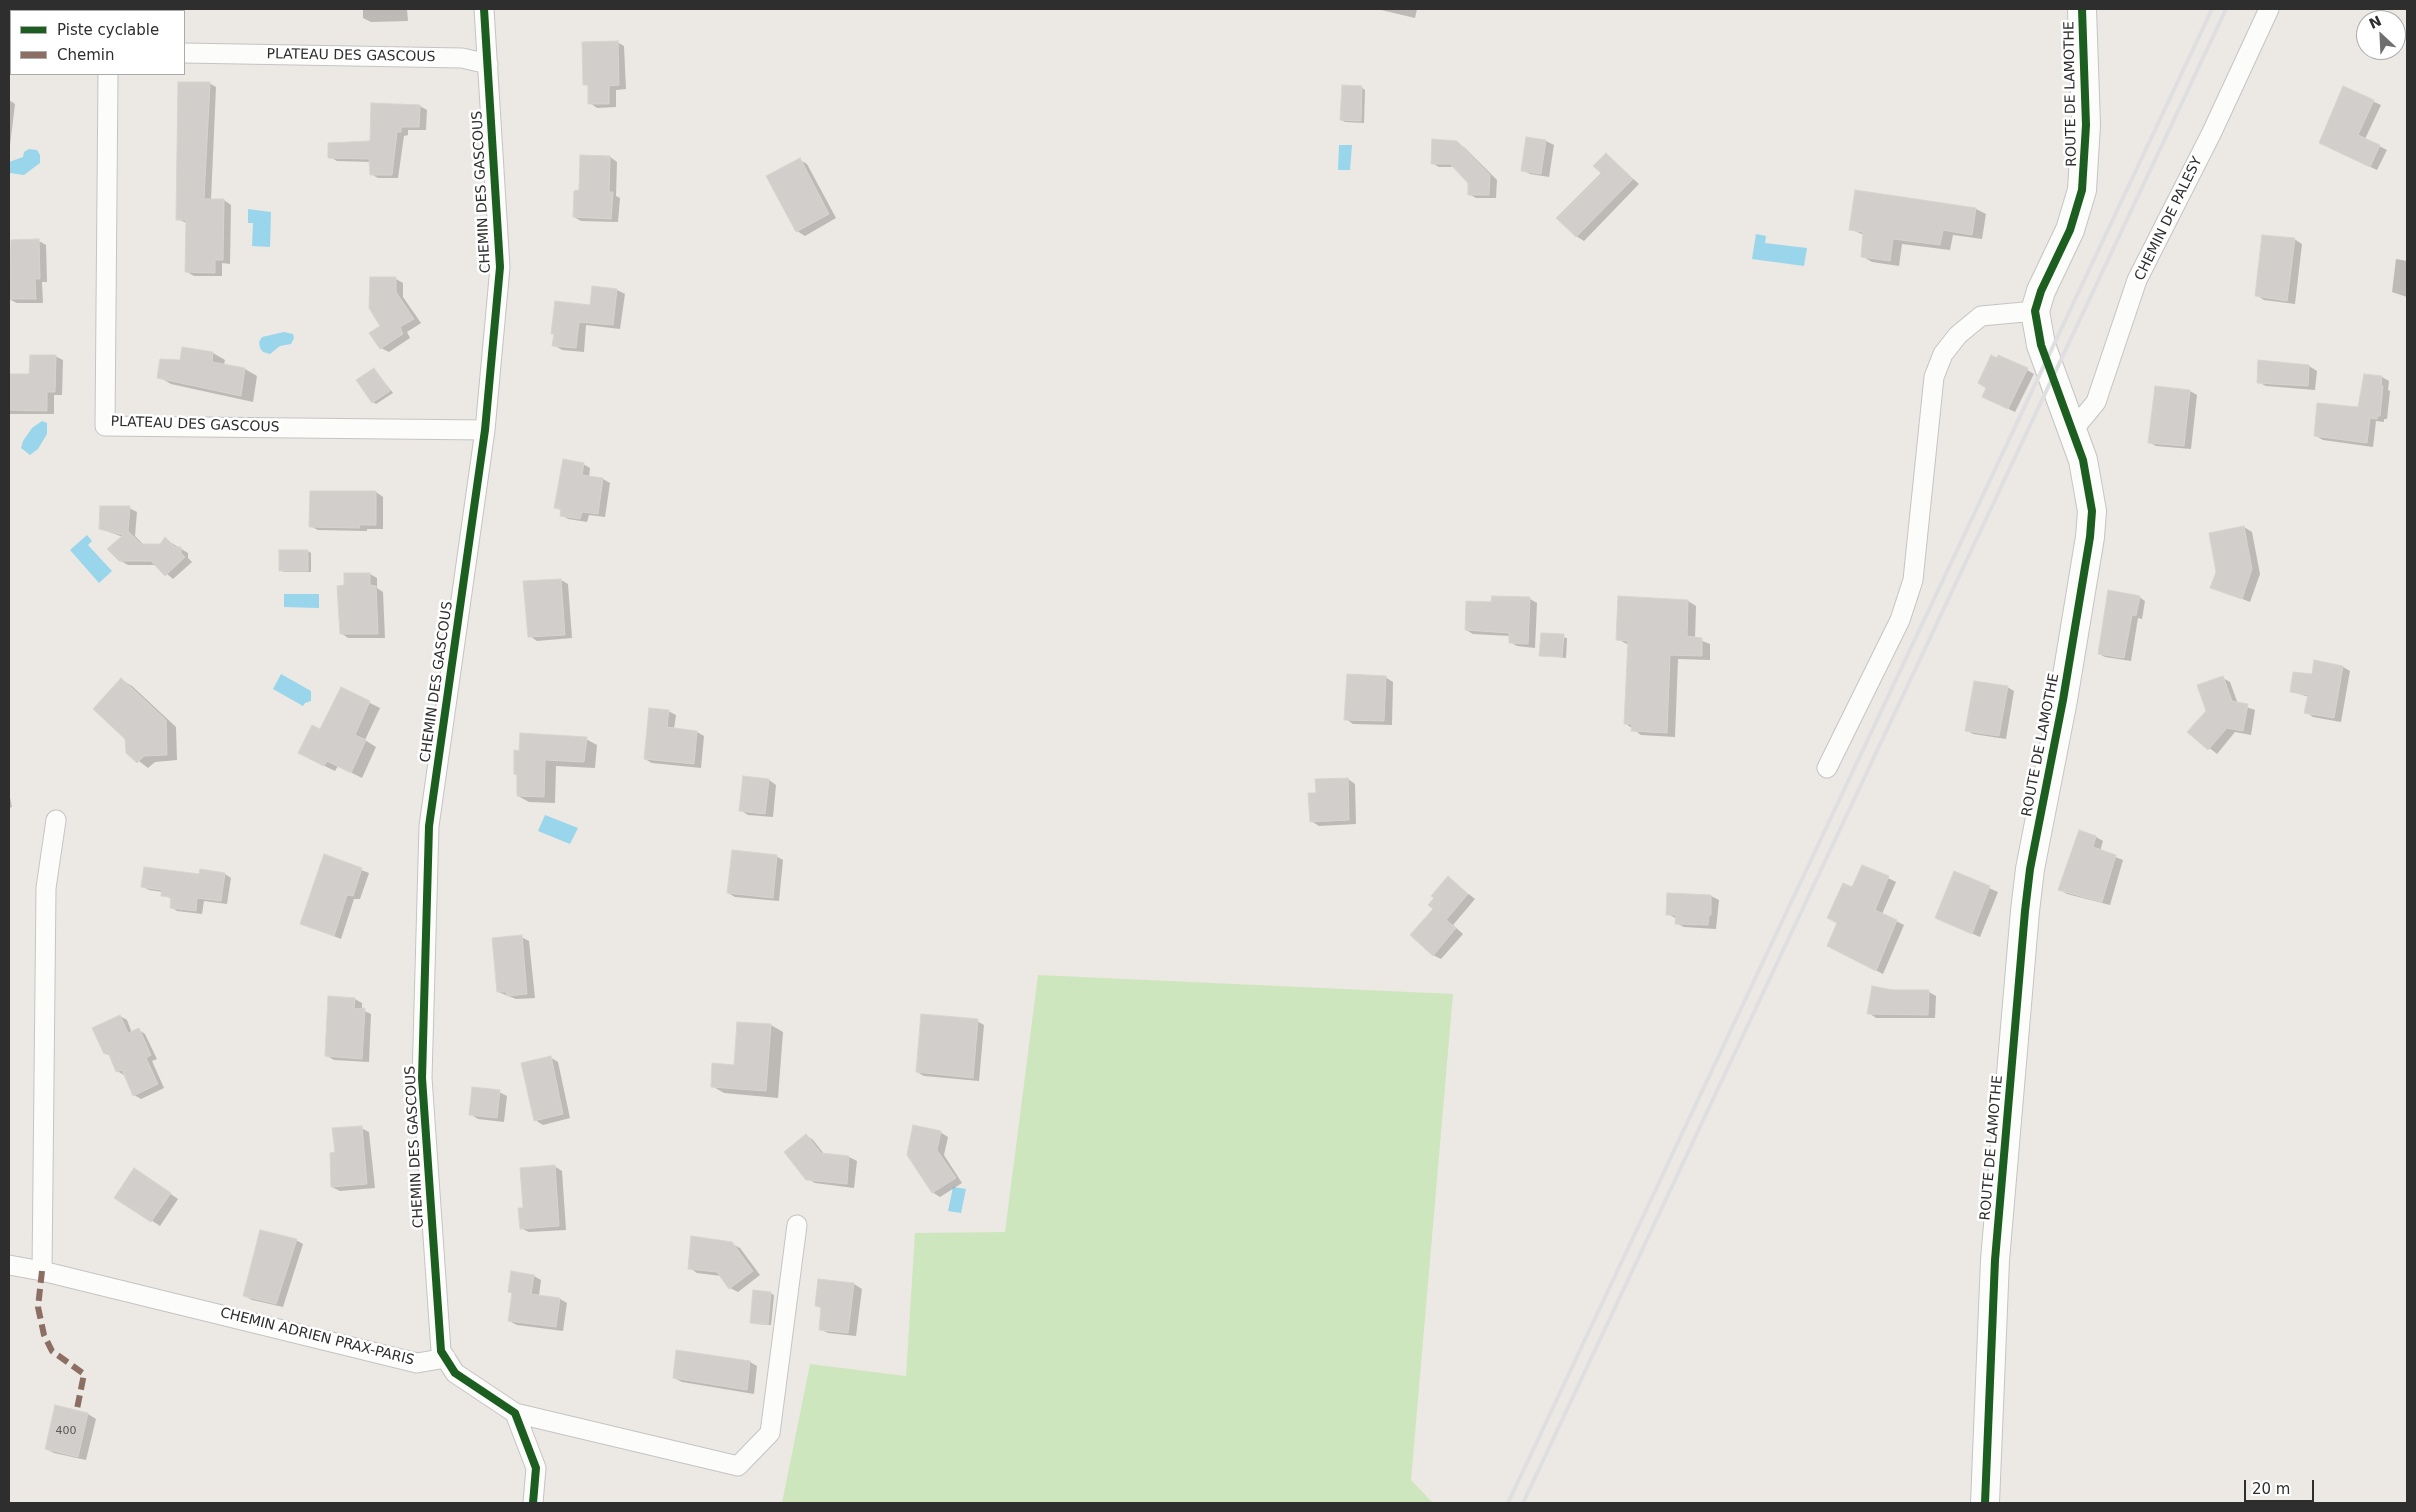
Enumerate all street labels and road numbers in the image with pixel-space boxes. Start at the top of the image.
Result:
street label: ROUTE DE LAMOTHE [2061,21,2081,167]
street label: PLATEAU DES GASCOUS [266,46,436,66]
street label: CHEMIN DES GASCOUS [469,110,495,274]
street label: CHEMIN DE PALESY [2132,154,2206,284]
street label: PLATEAU DES GASCOUS [110,414,280,436]
street label: CHEMIN DES GASCOUS [417,600,457,764]
street label: ROUTE DE LAMOTHE [2019,672,2063,818]
street label: CHEMIN DES GASCOUS [402,1065,428,1229]
street label: ROUTE DE LAMOTHE [1977,1075,2007,1221]
street label: CHEMIN ADRIEN PRAX-PARIS [218,1305,416,1369]

